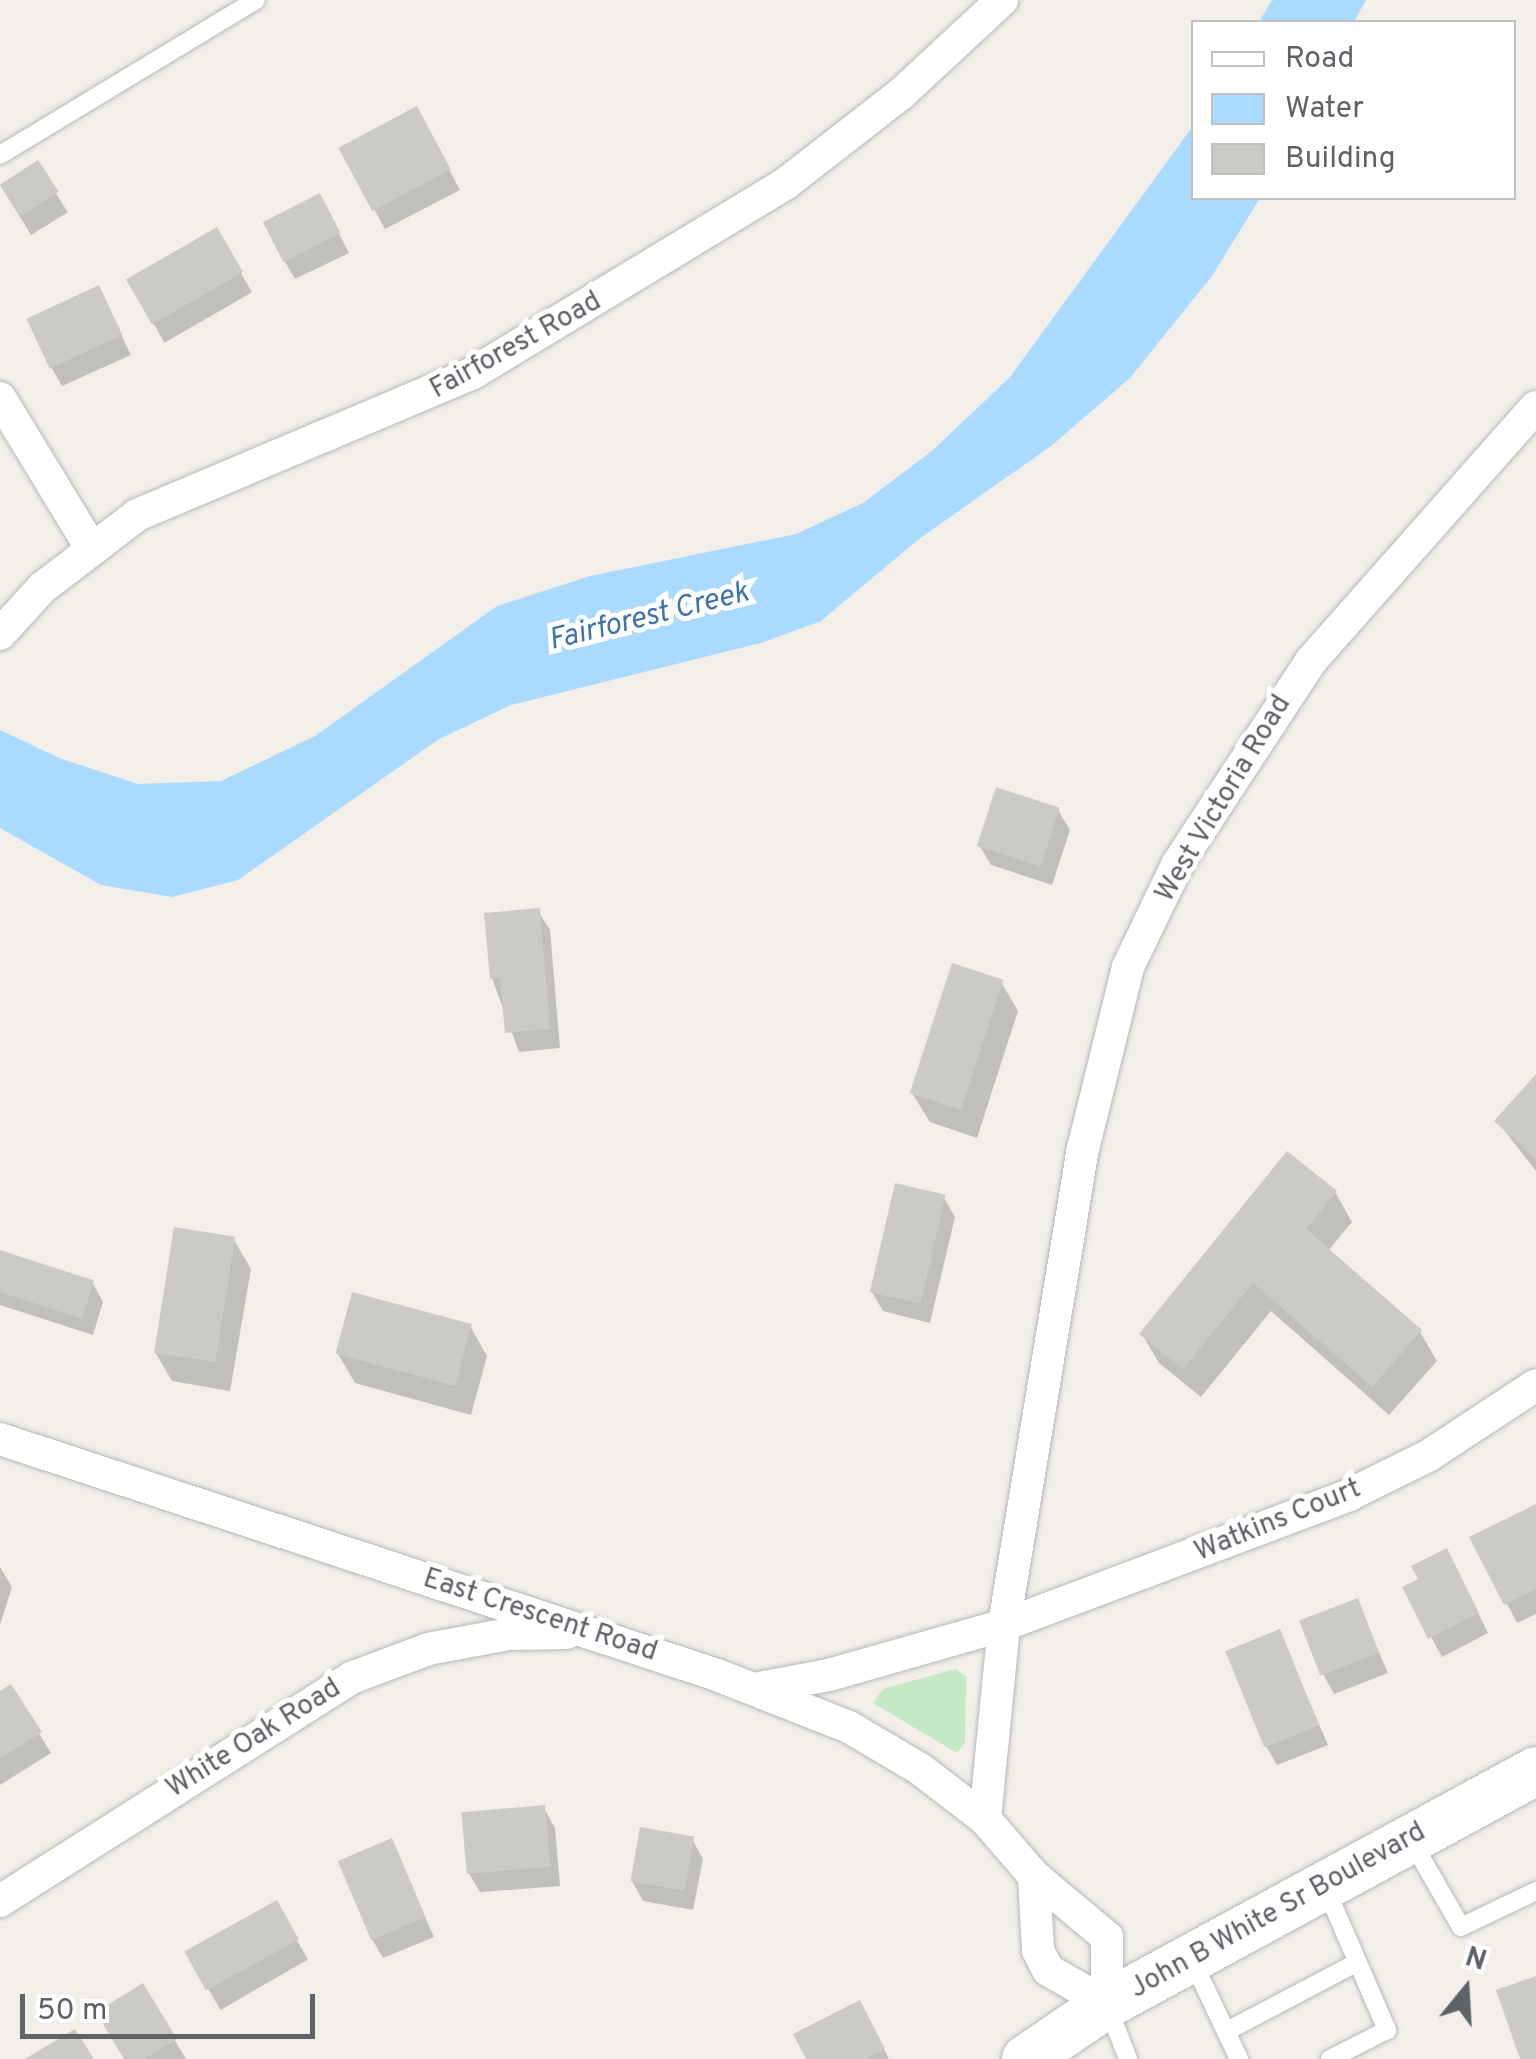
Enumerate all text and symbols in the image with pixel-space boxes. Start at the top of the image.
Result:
legend [1191,20,1516,200]
text: Road [1285,41,1354,78]
text: Water [1285,91,1364,128]
text: Building [1285,141,1396,178]
street label: Fairforest Road [425,285,607,407]
water label: Fairforest Creek [545,576,753,660]
street label: West Victoria Road [1149,689,1299,909]
street label: Watkins Court [1190,1472,1366,1570]
street label: East Crescent Road [419,1562,661,1670]
street label: White Oak Road [161,1672,347,1806]
street label: John B White Sr Boulevard [1124,1815,1432,2007]
north arrow [1416,1939,1516,2039]
text: N [1460,1940,1490,1981]
scale bar [25,1974,320,2036]
text: 50 m [37,1993,107,2030]

